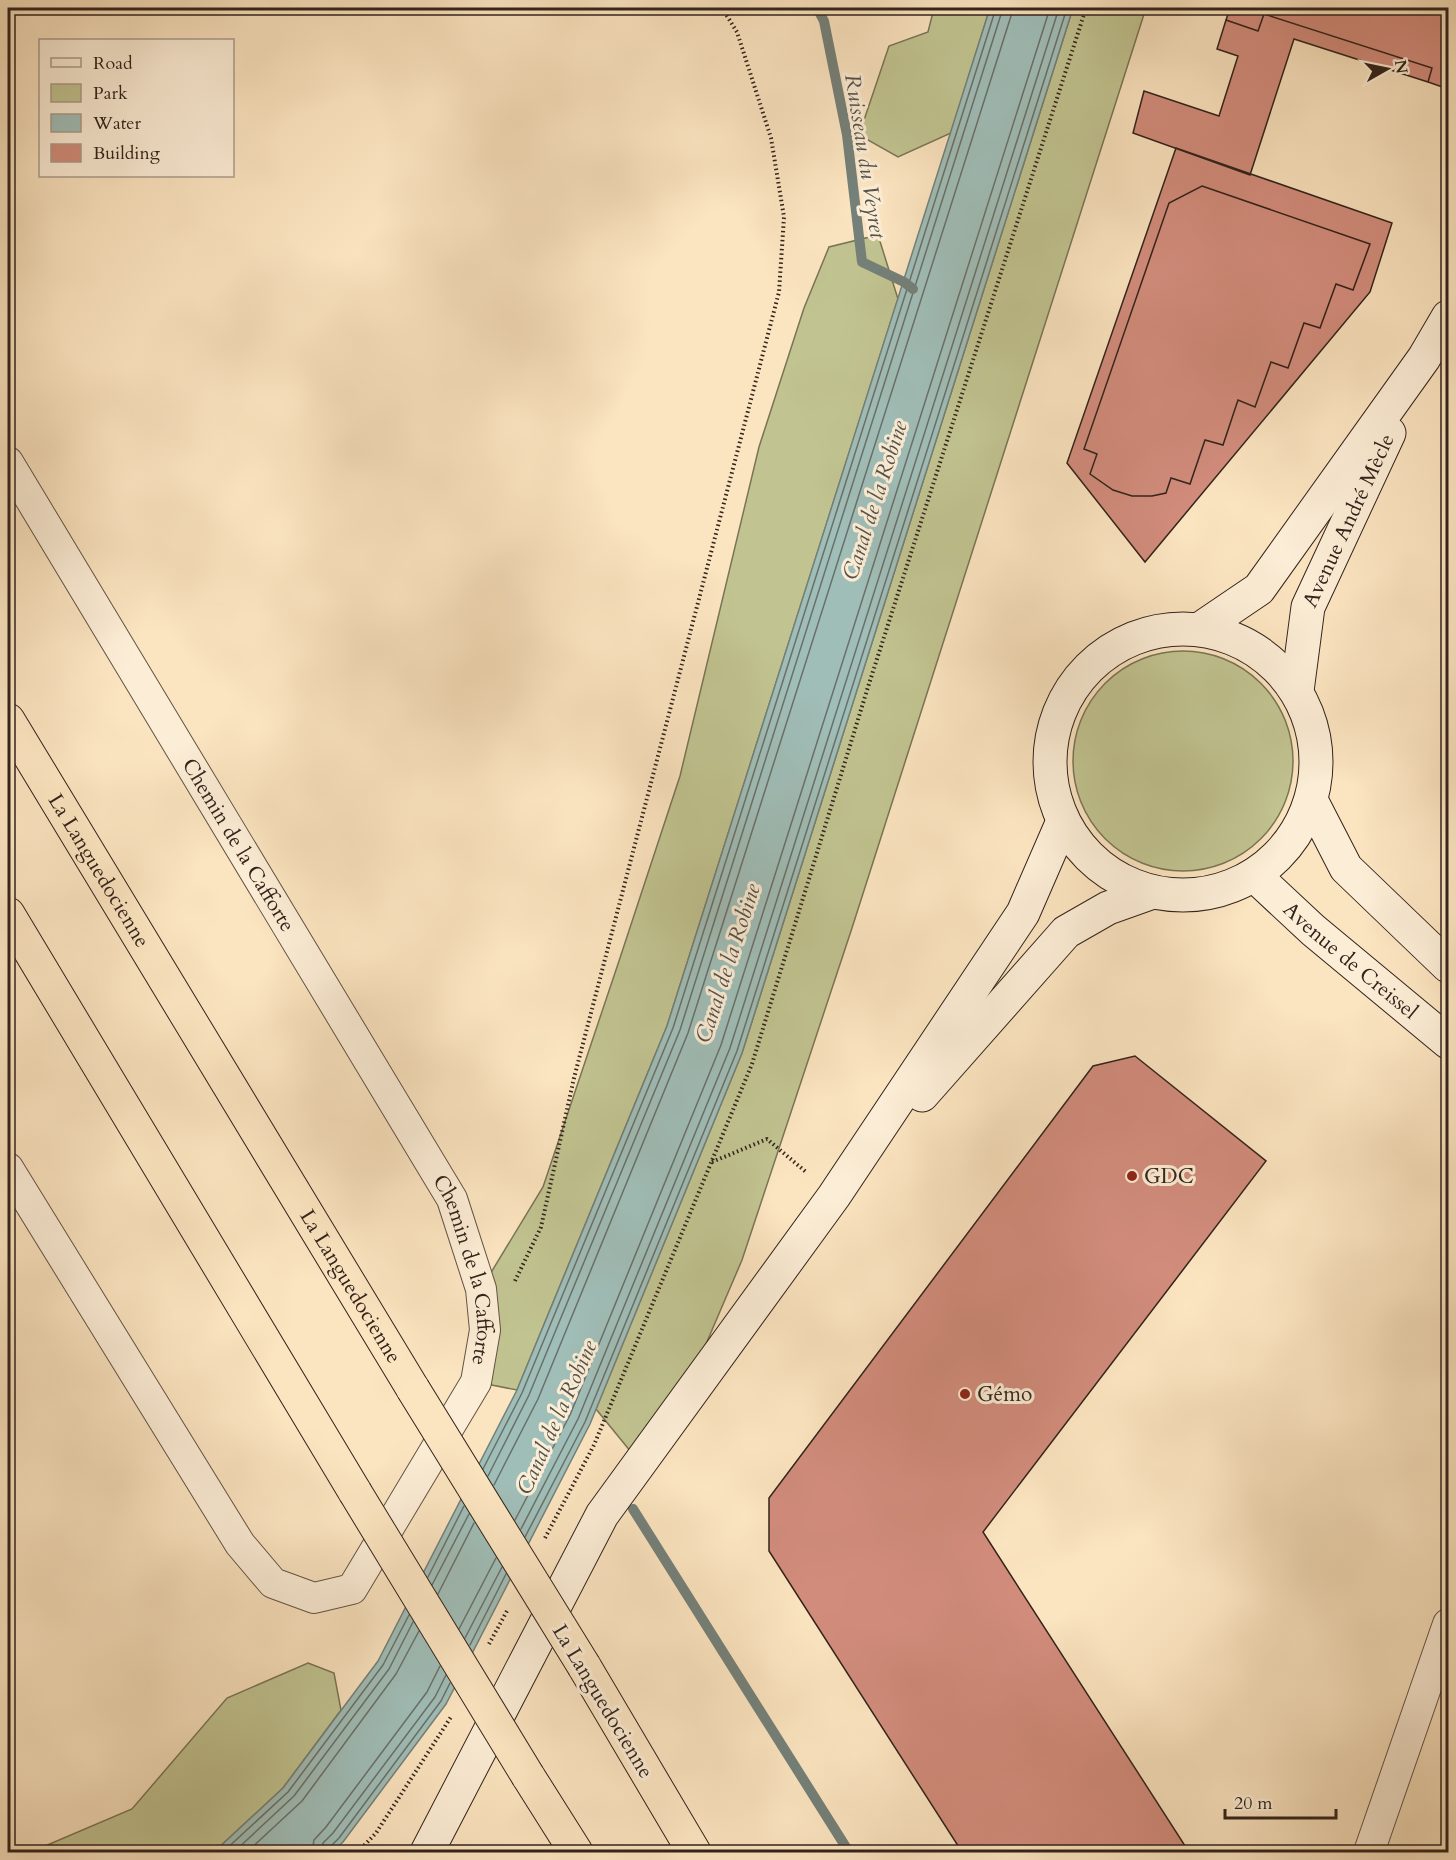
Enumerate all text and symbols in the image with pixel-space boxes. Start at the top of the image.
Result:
legend [39,39,234,177]
north arrow [1357,39,1417,99]
text: Road [93,51,133,76]
text: N [1389,58,1413,75]
water label: Ruisseau du Veyret [837,72,893,241]
text: Park [93,81,128,106]
text: Water [92,111,142,136]
text: Building [93,141,161,166]
water label: Canal de la Robine [835,416,915,584]
street label: Avenue André Mècle [1296,429,1402,612]
street label: Chemin de la Cafforte [175,753,302,937]
street label: La Languedocienne [41,788,156,953]
water label: Canal de la Robine [688,879,768,1047]
street label: Avenue de Creissel [1277,895,1424,1026]
place label: GDC [1144,1162,1194,1191]
street label: Chemin de la Cafforte [426,1169,499,1368]
marker: GDC [1125,1169,1139,1183]
street label: La Languedocienne [293,1204,408,1369]
water label: Canal de la Robine [509,1335,605,1499]
place label: Gémo [977,1380,1032,1409]
marker: Gémo [958,1387,972,1401]
street label: La Languedocienne [545,1619,660,1784]
scale bar [1225,1782,1336,1820]
text: 20 m [1234,1791,1273,1816]

